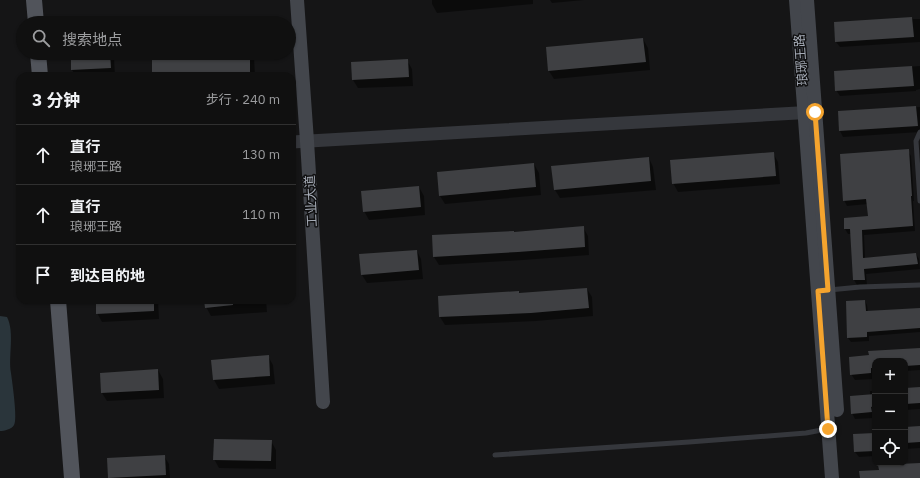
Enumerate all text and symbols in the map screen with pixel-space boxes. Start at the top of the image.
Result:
search box [16,16,296,60]
icon: search [30,27,52,49]
text: 搜索地点 [62,30,122,49]
street label: 琅琊王路 [791,33,811,87]
text: 3 分钟 [32,89,80,111]
text: 步行 · 240 m [206,91,280,108]
route start [806,103,824,121]
text: 直行 [70,137,100,156]
icon: ahead [32,144,54,166]
text: 130 m [242,146,280,163]
text: 琅琊王路 [70,158,122,175]
street label: 工业大道 [301,175,321,227]
text: 直行 [70,197,100,216]
icon: ahead [32,204,54,226]
text: 110 m [242,206,280,223]
text: 琅琊王路 [70,218,122,235]
icon: arrive [32,264,54,286]
text: 到达目的地 [70,266,145,285]
map controls [872,358,908,466]
button: + [872,358,908,394]
button: − [872,394,908,430]
route end [819,420,837,438]
button: locate [872,430,908,466]

